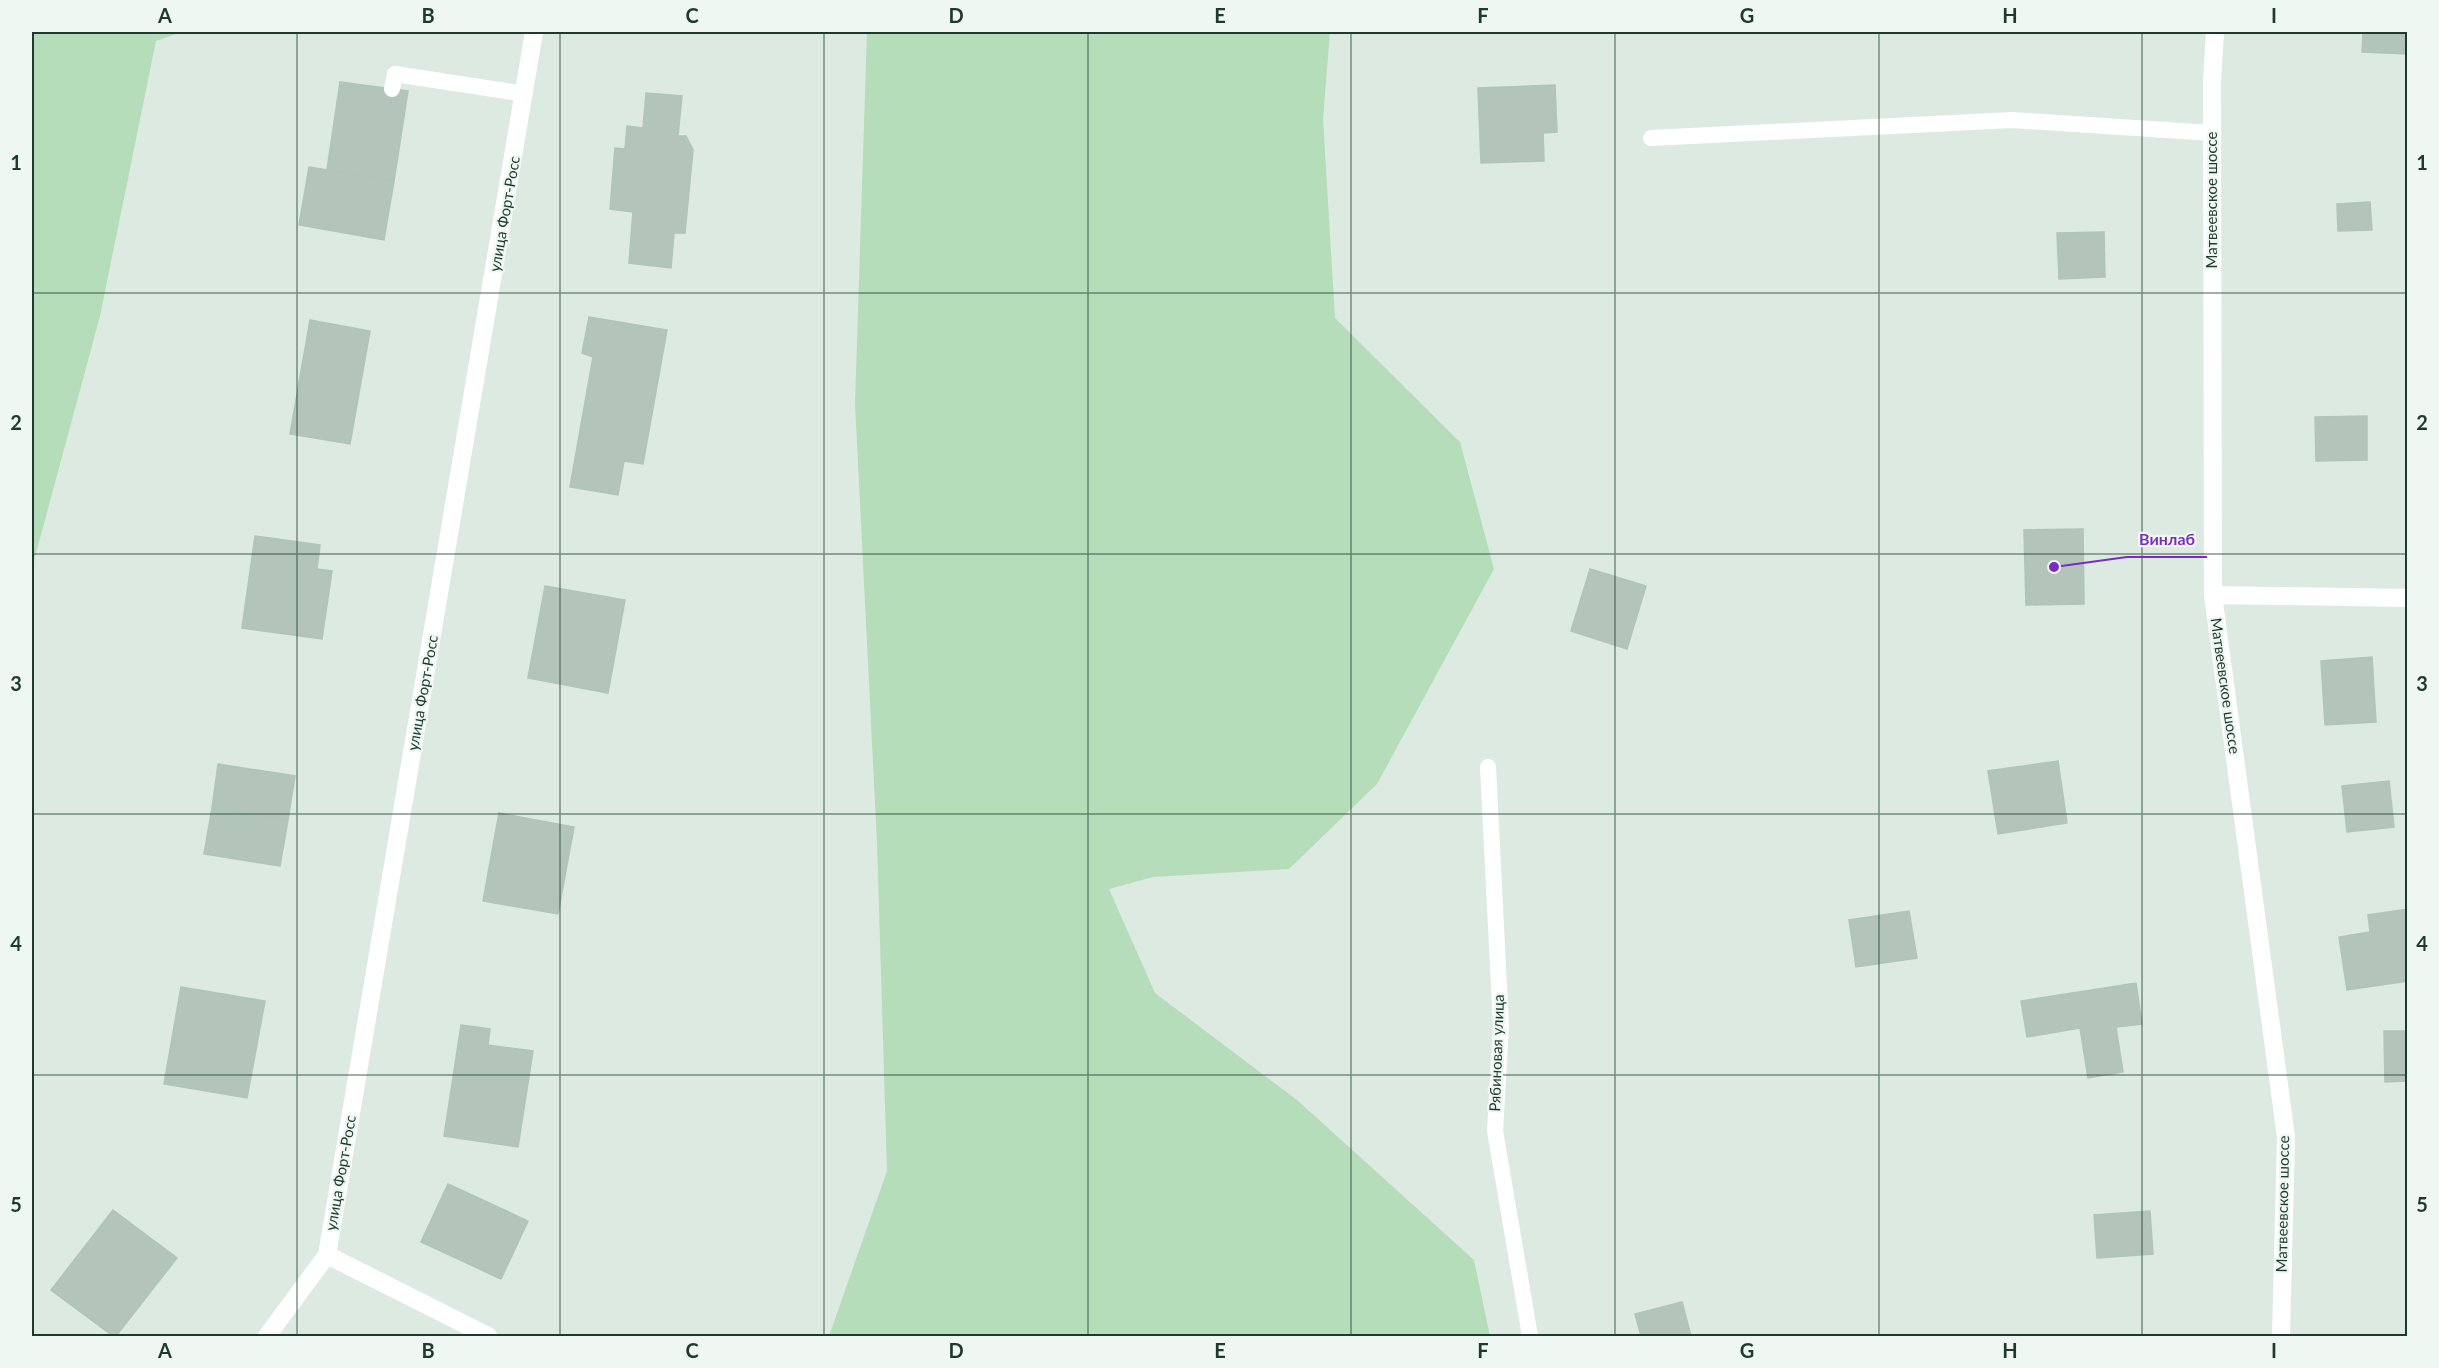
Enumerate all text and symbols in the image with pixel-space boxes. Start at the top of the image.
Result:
text: A [157,3,172,27]
text: B [421,3,435,27]
text: C [685,3,699,27]
text: D [948,3,964,27]
text: E [1214,3,1226,27]
text: F [1477,3,1489,27]
text: G [1740,3,1754,27]
text: H [2002,3,2018,27]
text: I [2271,3,2277,27]
street label: Матвеевское шоссе [2202,131,2220,269]
text: 1 [10,150,22,174]
text: 1 [2416,150,2428,174]
street label: улица Форт-Росс [485,155,523,273]
text: 2 [10,410,22,434]
text: 2 [2416,410,2428,434]
callout: Винлаб [2127,523,2207,557]
text: Винлаб [2139,529,2195,548]
street label: Матвеевское шоссе [2208,617,2244,755]
street label: улица Форт-Росс [403,634,441,752]
text: 3 [10,671,22,695]
text: 3 [2416,671,2428,695]
text: 4 [10,931,22,955]
text: 4 [2416,931,2428,955]
street label: Рябиновая улица [1485,994,1507,1112]
street label: улица Форт-Росс [321,1114,359,1232]
street label: Матвеевское шоссе [2272,1135,2292,1273]
text: 5 [10,1192,22,1216]
text: 5 [2416,1192,2428,1216]
text: A [157,1338,172,1362]
text: B [421,1338,435,1362]
text: C [685,1338,699,1362]
text: D [948,1338,964,1362]
text: E [1214,1338,1226,1362]
text: F [1477,1338,1489,1362]
text: G [1740,1338,1754,1362]
text: H [2002,1338,2018,1362]
text: I [2271,1338,2277,1362]

